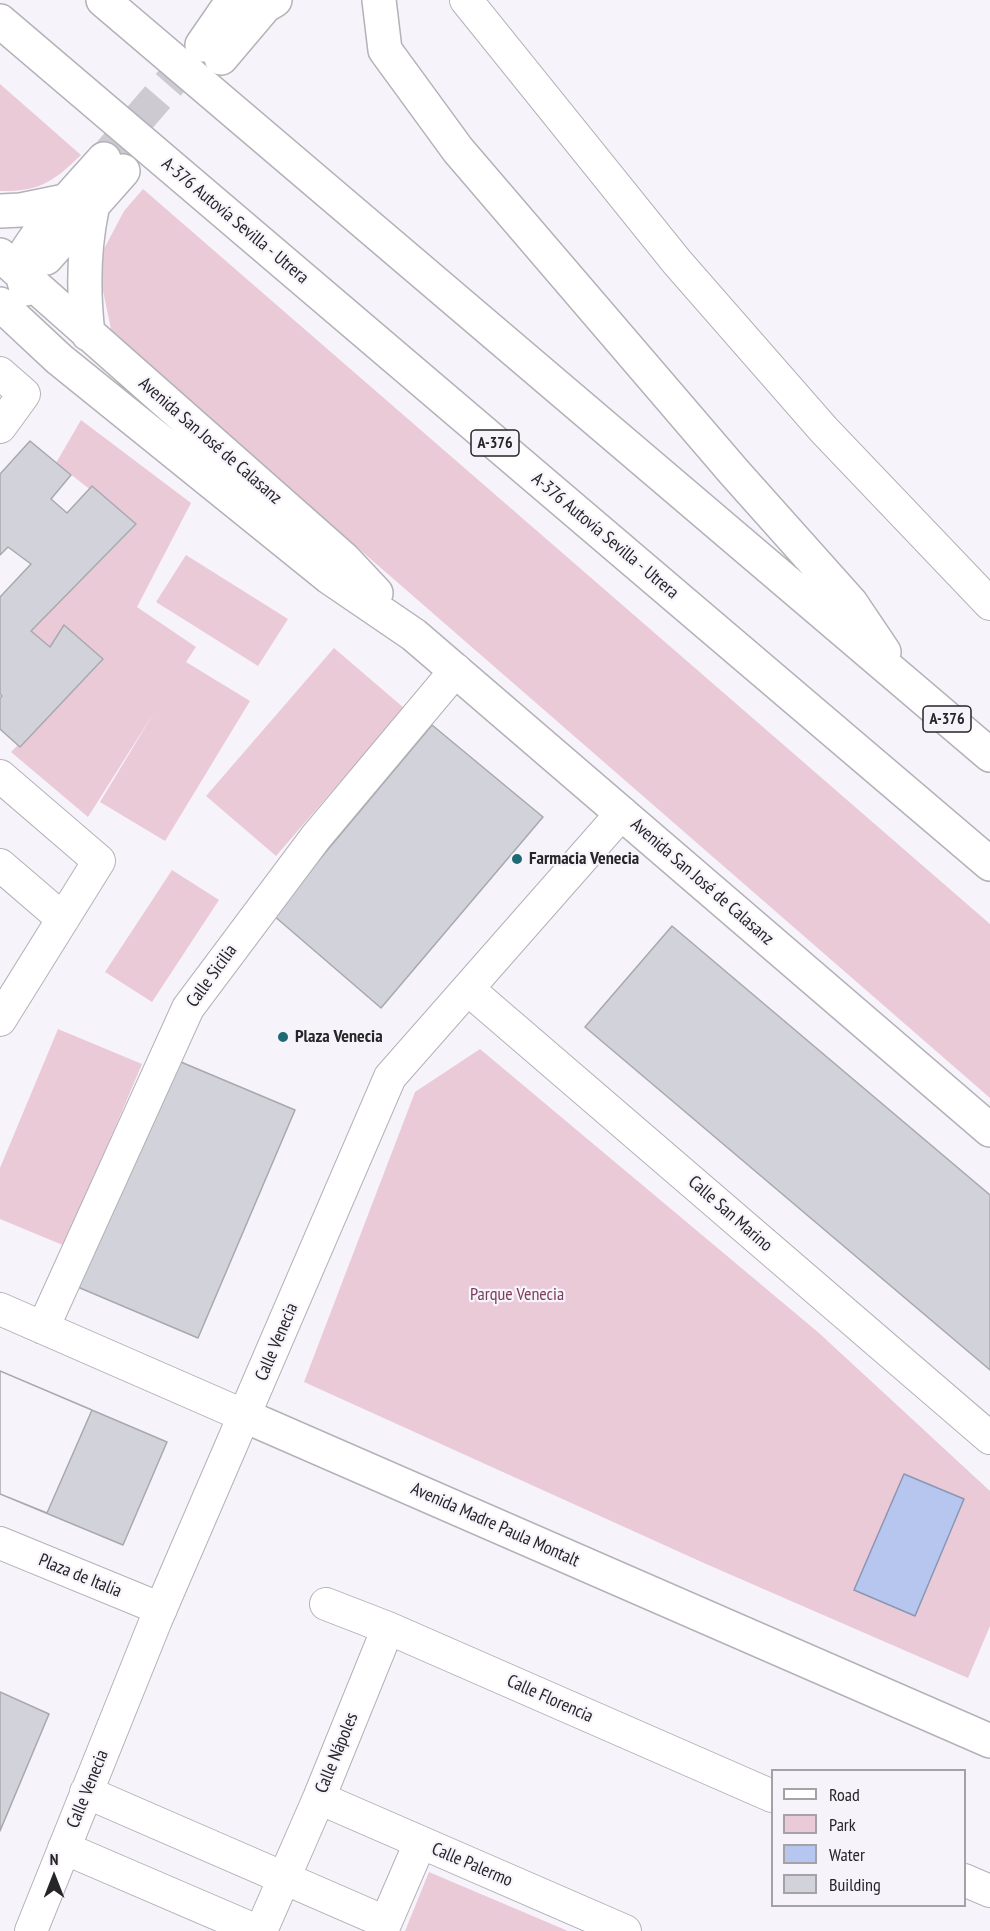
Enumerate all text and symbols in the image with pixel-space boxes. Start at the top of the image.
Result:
street label: A-376 Autovía Sevilla - Utrera [157,153,313,289]
street label: Avenida San José de Calasanz [134,373,286,509]
road number: A-376 [471,430,519,456]
street label: A-376 Autovía Sevilla - Utrera [527,468,683,604]
road number: A-376 [923,706,971,732]
street label: Avenida San José de Calasanz [626,814,778,950]
place label: Farmacia Venecia [529,848,639,870]
marker: Farmacia Venecia [510,852,524,866]
street label: Calle Sicilia [182,940,242,1012]
place label: Plaza Venecia [295,1026,383,1048]
marker: Plaza Venecia [276,1030,290,1044]
street label: Calle San Marino [683,1172,777,1256]
park label: Parque Venecia [470,1284,564,1306]
street label: Calle Venecia [251,1300,303,1384]
street label: Avenida Madre Paula Montalt [408,1478,582,1572]
street label: Plaza de Italia [35,1550,125,1602]
street label: Calle Florencia [504,1670,596,1728]
street label: Calle Nápoles [311,1710,363,1796]
street label: Calle Venecia [63,1747,113,1831]
legend [771,1769,966,1907]
text: Road [829,1783,860,1806]
text: Park [829,1813,856,1836]
street label: Calle Palermo [428,1838,516,1892]
text: Water [829,1843,865,1866]
north arrow [24,1847,84,1907]
text: N [50,1849,58,1869]
text: Building [829,1873,881,1896]

